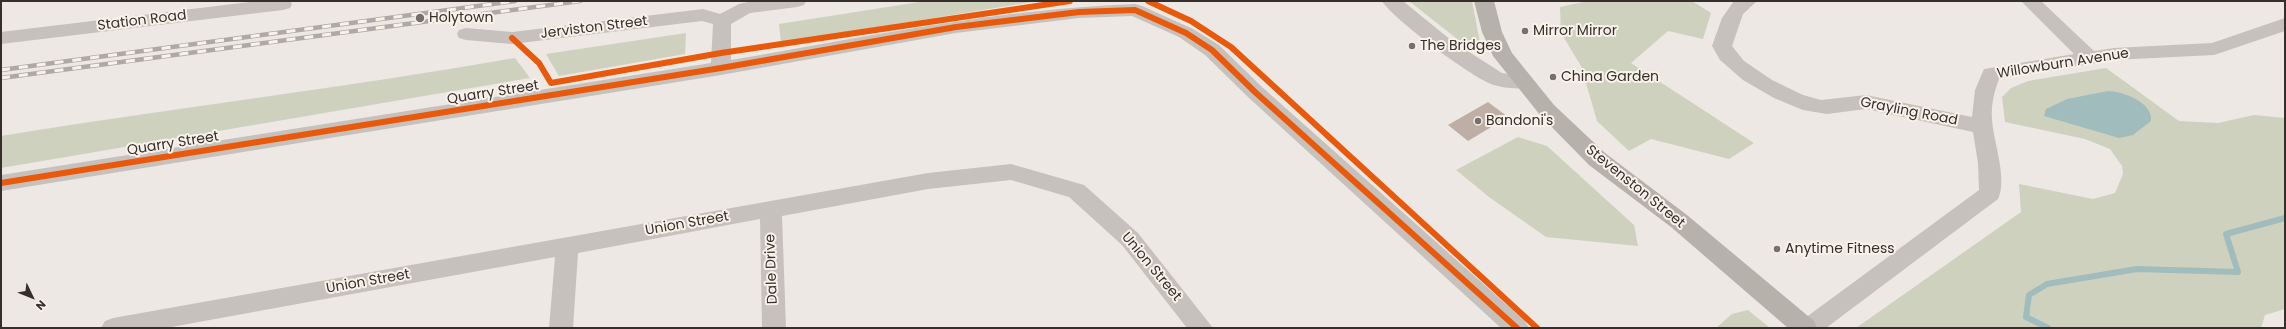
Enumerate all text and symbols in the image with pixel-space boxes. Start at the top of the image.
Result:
street label: Station Road [97,7,187,35]
place label: Holytown [429,10,493,26]
marker: Holytown [414,12,426,24]
street label: Jerviston Street [540,13,648,43]
place label: Mirror Mirror [1533,23,1617,39]
marker: Mirror Mirror [1520,26,1530,36]
place label: The Bridges [1420,38,1501,54]
marker: The Bridges [1407,41,1417,51]
street label: Willowburn Avenue [1996,45,2130,83]
place label: China Garden [1561,69,1659,85]
marker: China Garden [1548,72,1558,82]
street label: Quarry Street [446,77,540,109]
street label: Grayling Road [1859,94,1959,130]
place label: Bandoni's [1486,113,1553,129]
marker: Bandoni's [1473,116,1483,126]
street label: Quarry Street [126,128,220,160]
street label: Stevenston Street [1582,142,1688,232]
street label: Union Street [644,208,730,240]
street label: Union Street [1117,229,1185,305]
street label: Dale Drive [762,234,782,304]
place label: Anytime Fitness [1785,241,1895,257]
marker: Anytime Fitness [1772,244,1782,254]
street label: Union Street [325,266,411,298]
north arrow [12,277,52,317]
text: N [32,297,49,314]

